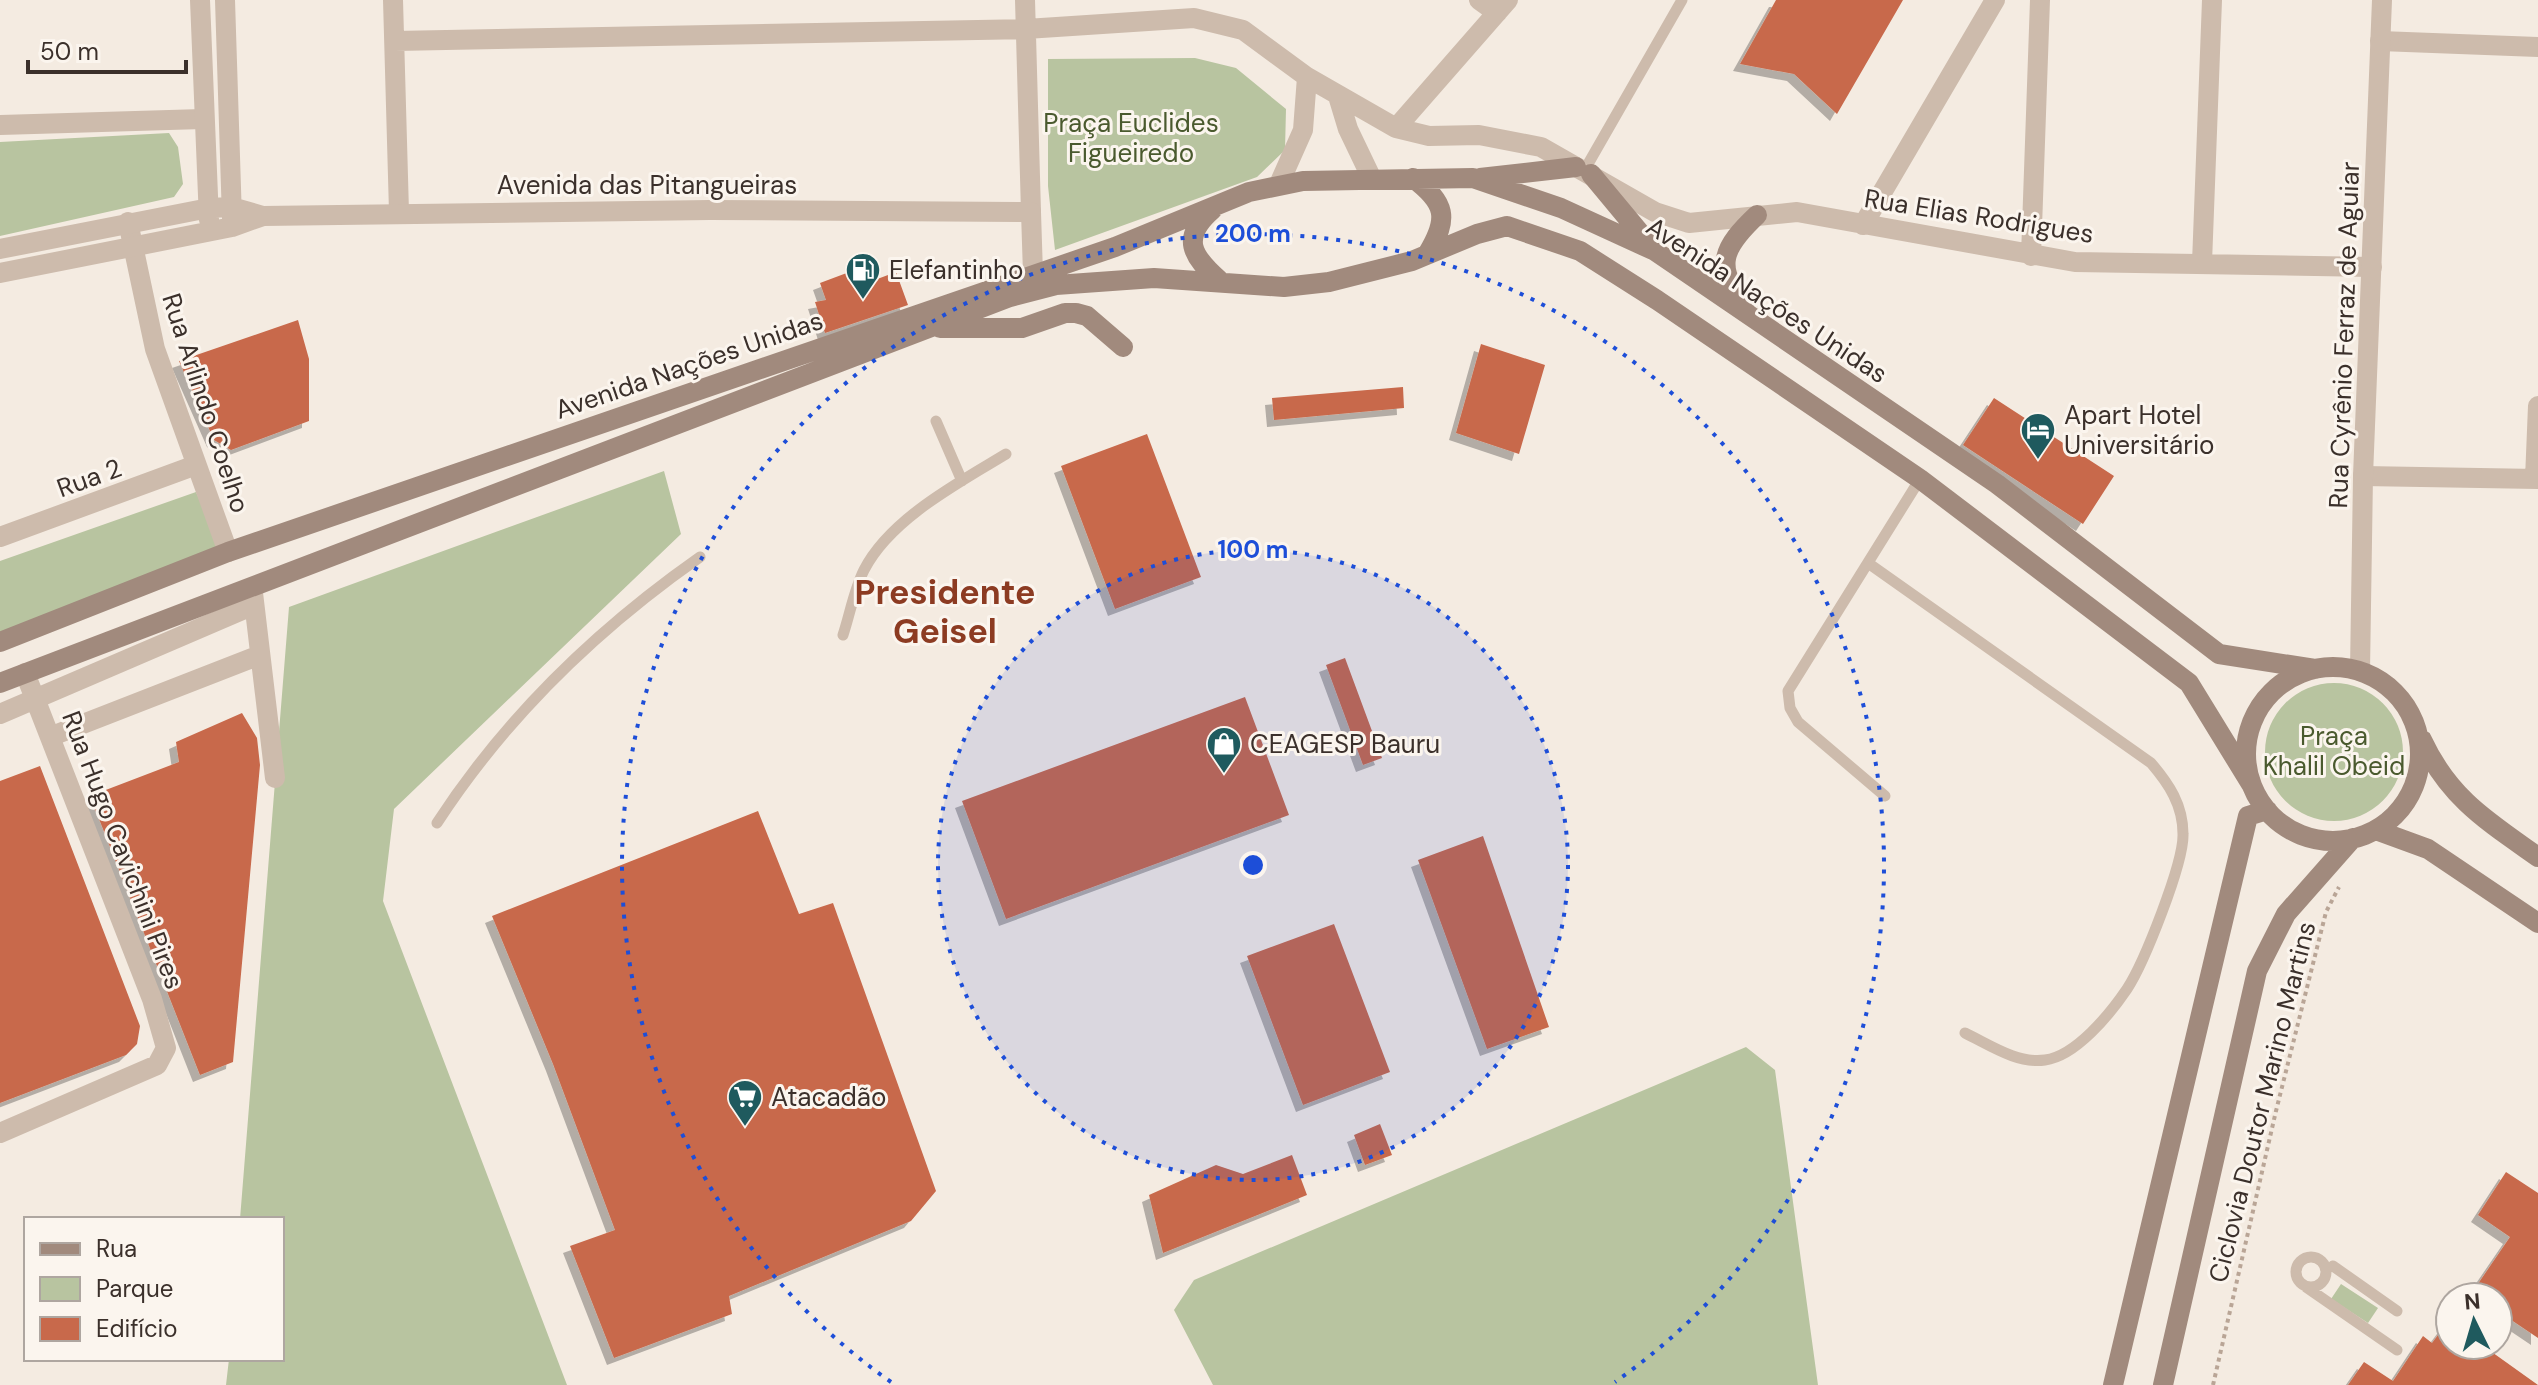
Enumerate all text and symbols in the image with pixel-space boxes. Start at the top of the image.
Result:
scale bar [28,24,186,74]
text: 50 m [40,36,99,67]
park label: Praça Euclides Figueiredo [1043,106,1219,170]
street label: Rua Cyrênio Ferraz de Aguiar [2321,161,2367,509]
street label: Avenida das Pitangueiras [497,168,797,202]
street label: Rua Elias Rodrigues [1862,181,2096,251]
street label: Avenida Nações Unidas [1640,209,1894,391]
text: 200 m [1215,218,1291,249]
fuel station icon: Elefantinho [844,251,882,301]
place label: Elefantinho [889,253,1023,287]
street label: Rua Arlindo Coelho [154,289,258,517]
street label: Avenida Nações Unidas [551,303,827,427]
place label: Apart Hotel Universitário [2064,398,2215,462]
hotel icon: Apart Hotel Universitário [2019,411,2057,461]
street label: Rua 2 [52,451,126,505]
text: 100 m [1218,534,1288,565]
district label: Presidente Geisel [855,570,1035,654]
street label: Rua Hugo Cavichini Pires [54,706,192,994]
park label: Praça Khalil Obeid [2263,719,2405,783]
shop icon: CEAGESP Bauru [1205,725,1243,775]
place label: CEAGESP Bauru [1250,727,1440,761]
centre of rings [1239,851,1267,879]
street label: Ciclovia Doutor Marino Martins [2201,918,2323,1286]
supermarket icon: Atacadão [726,1078,764,1128]
place label: Atacadão [771,1080,886,1114]
legend [24,1217,284,1361]
text: Rua [96,1233,137,1264]
text: Parque [96,1273,173,1304]
north arrow [2434,1281,2514,1361]
text: N [2463,1286,2482,1317]
text: Edifício [96,1313,178,1344]

